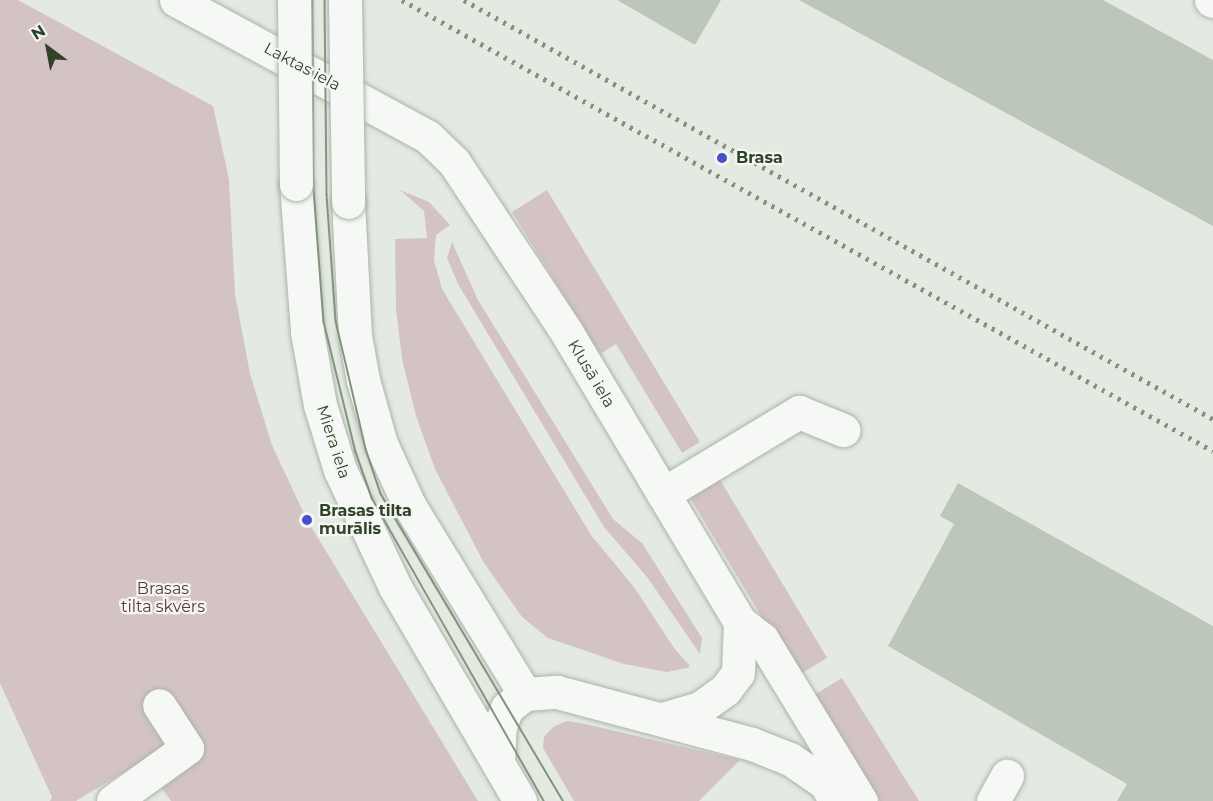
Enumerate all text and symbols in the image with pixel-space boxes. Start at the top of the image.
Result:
north arrow [18,18,78,78]
text: N [28,21,49,44]
street label: Laktas iela [261,39,343,95]
place label: Brasa [736,148,783,168]
marker: Brasa [713,149,731,167]
street label: Klusā iela [563,337,619,411]
street label: Miera iela [312,403,354,481]
place label: Brasas tilta murālis [319,501,412,539]
marker: Brasas tilta murālis [300,513,314,527]
park label: Brasas tilta skvērs [121,579,205,617]

